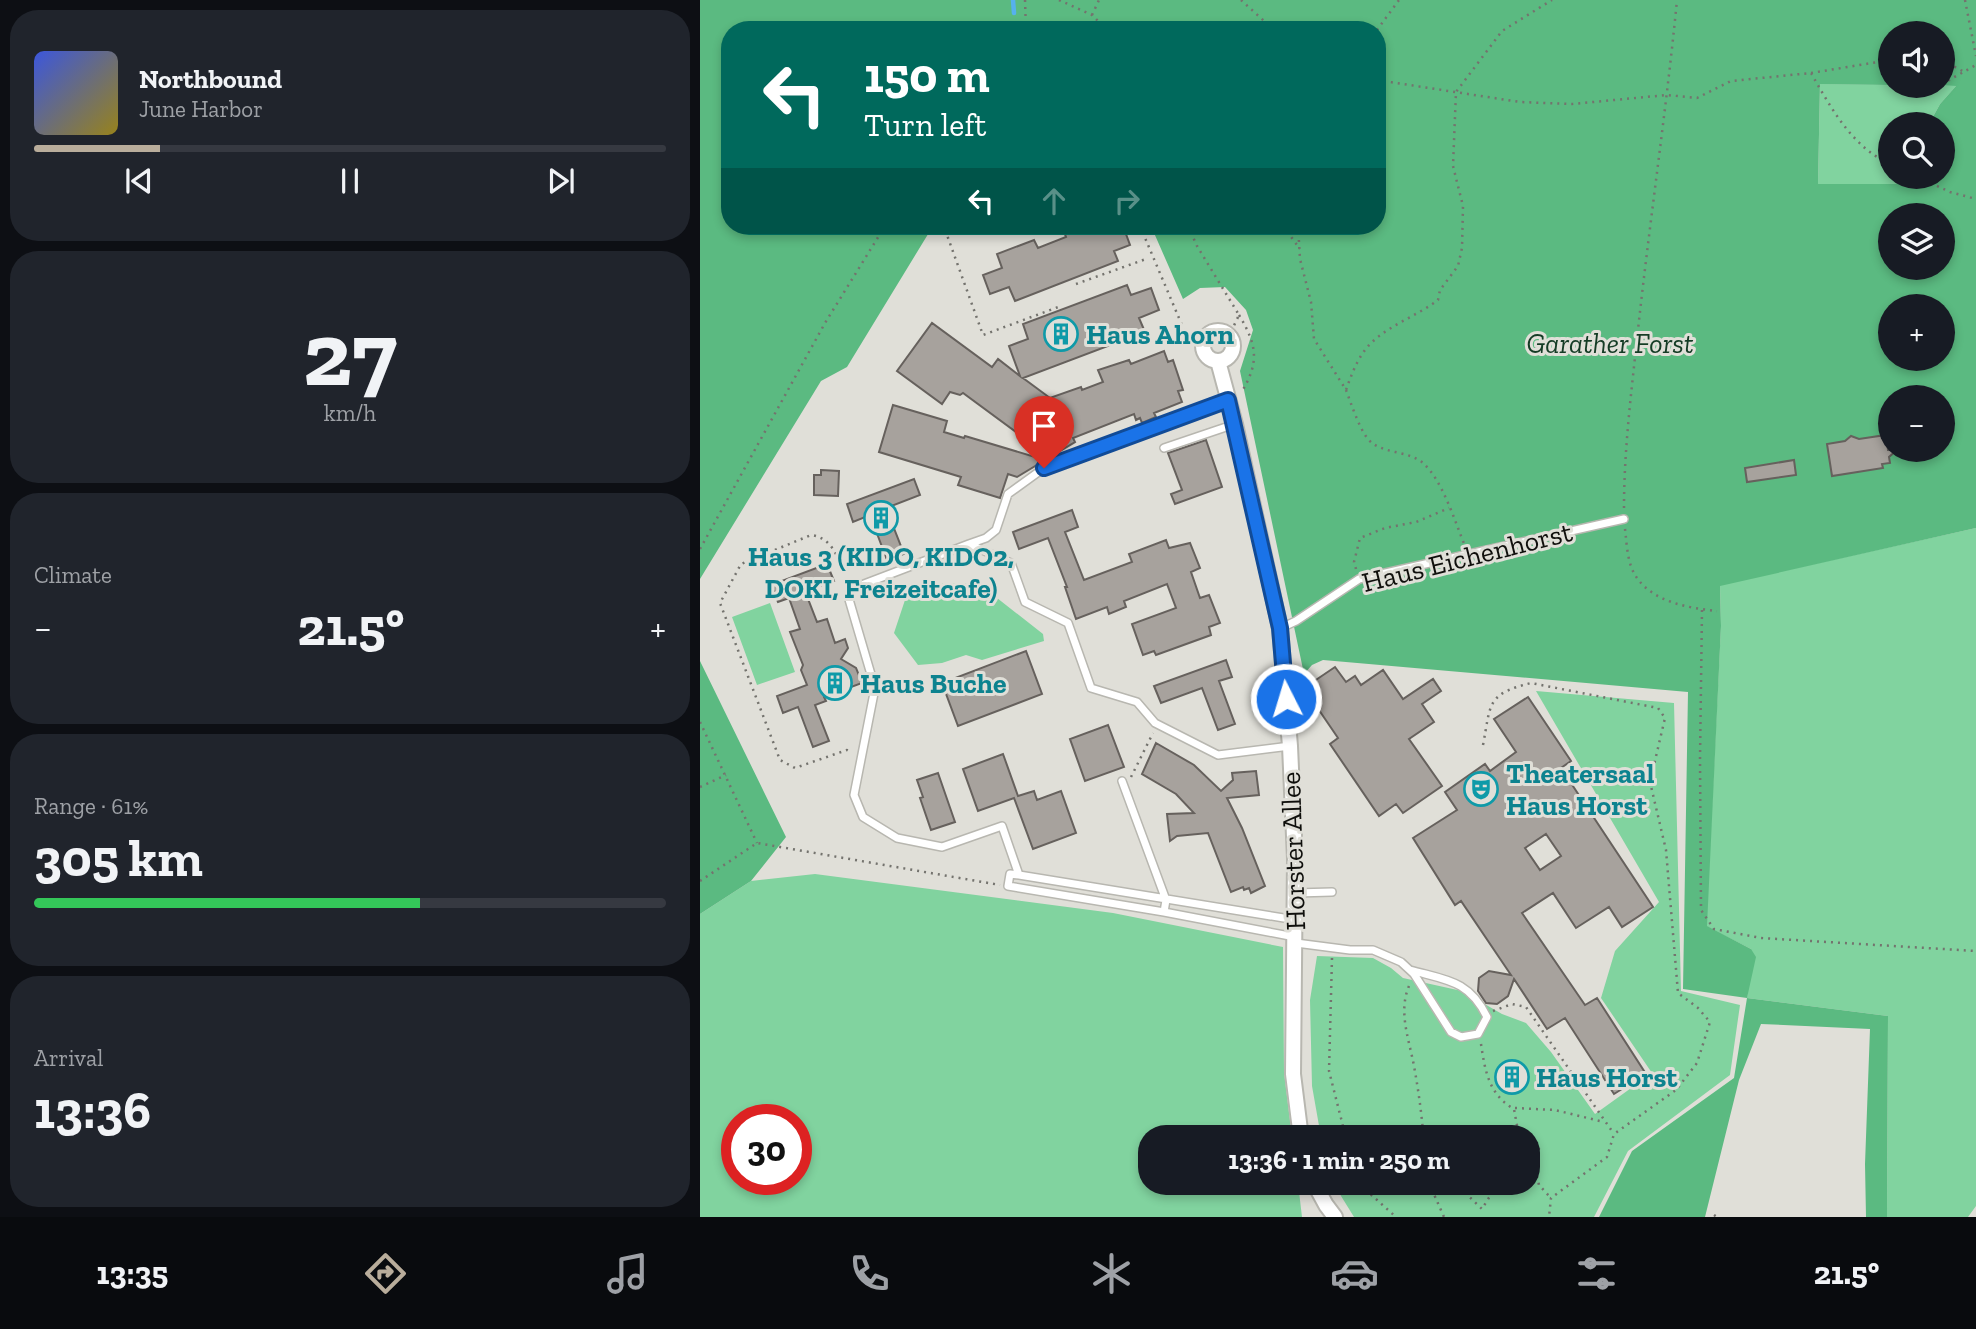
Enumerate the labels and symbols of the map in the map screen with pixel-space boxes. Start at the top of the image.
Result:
building icon: Haus Ahorn [1042,315,1080,353]
place label: Haus Ahorn [1086,318,1234,351]
park label: Garather Forst [1526,327,1694,360]
pin [1014,396,1074,468]
building icon: Haus 3 (KIDO, KIDO2, DOKI, Freizeitcafe) [862,499,900,537]
street label: Haus Eichenhorst [1359,515,1576,599]
place label: Haus 3 (KIDO, KIDO2, DOKI, Freizeitcafe) [748,540,1014,605]
position arrow [1249,662,1323,736]
building icon: Haus Buche [816,664,854,702]
place label: Haus Buche [860,667,1007,700]
place label: Theatersaal Haus Horst [1506,757,1654,822]
theatre icon: Theatersaal Haus Horst [1462,770,1500,808]
street label: Horster Allee [1274,771,1312,931]
building icon: Haus Horst [1493,1058,1531,1096]
place label: Haus Horst [1536,1061,1678,1094]
speed limit sign: 30 [721,1104,812,1195]

